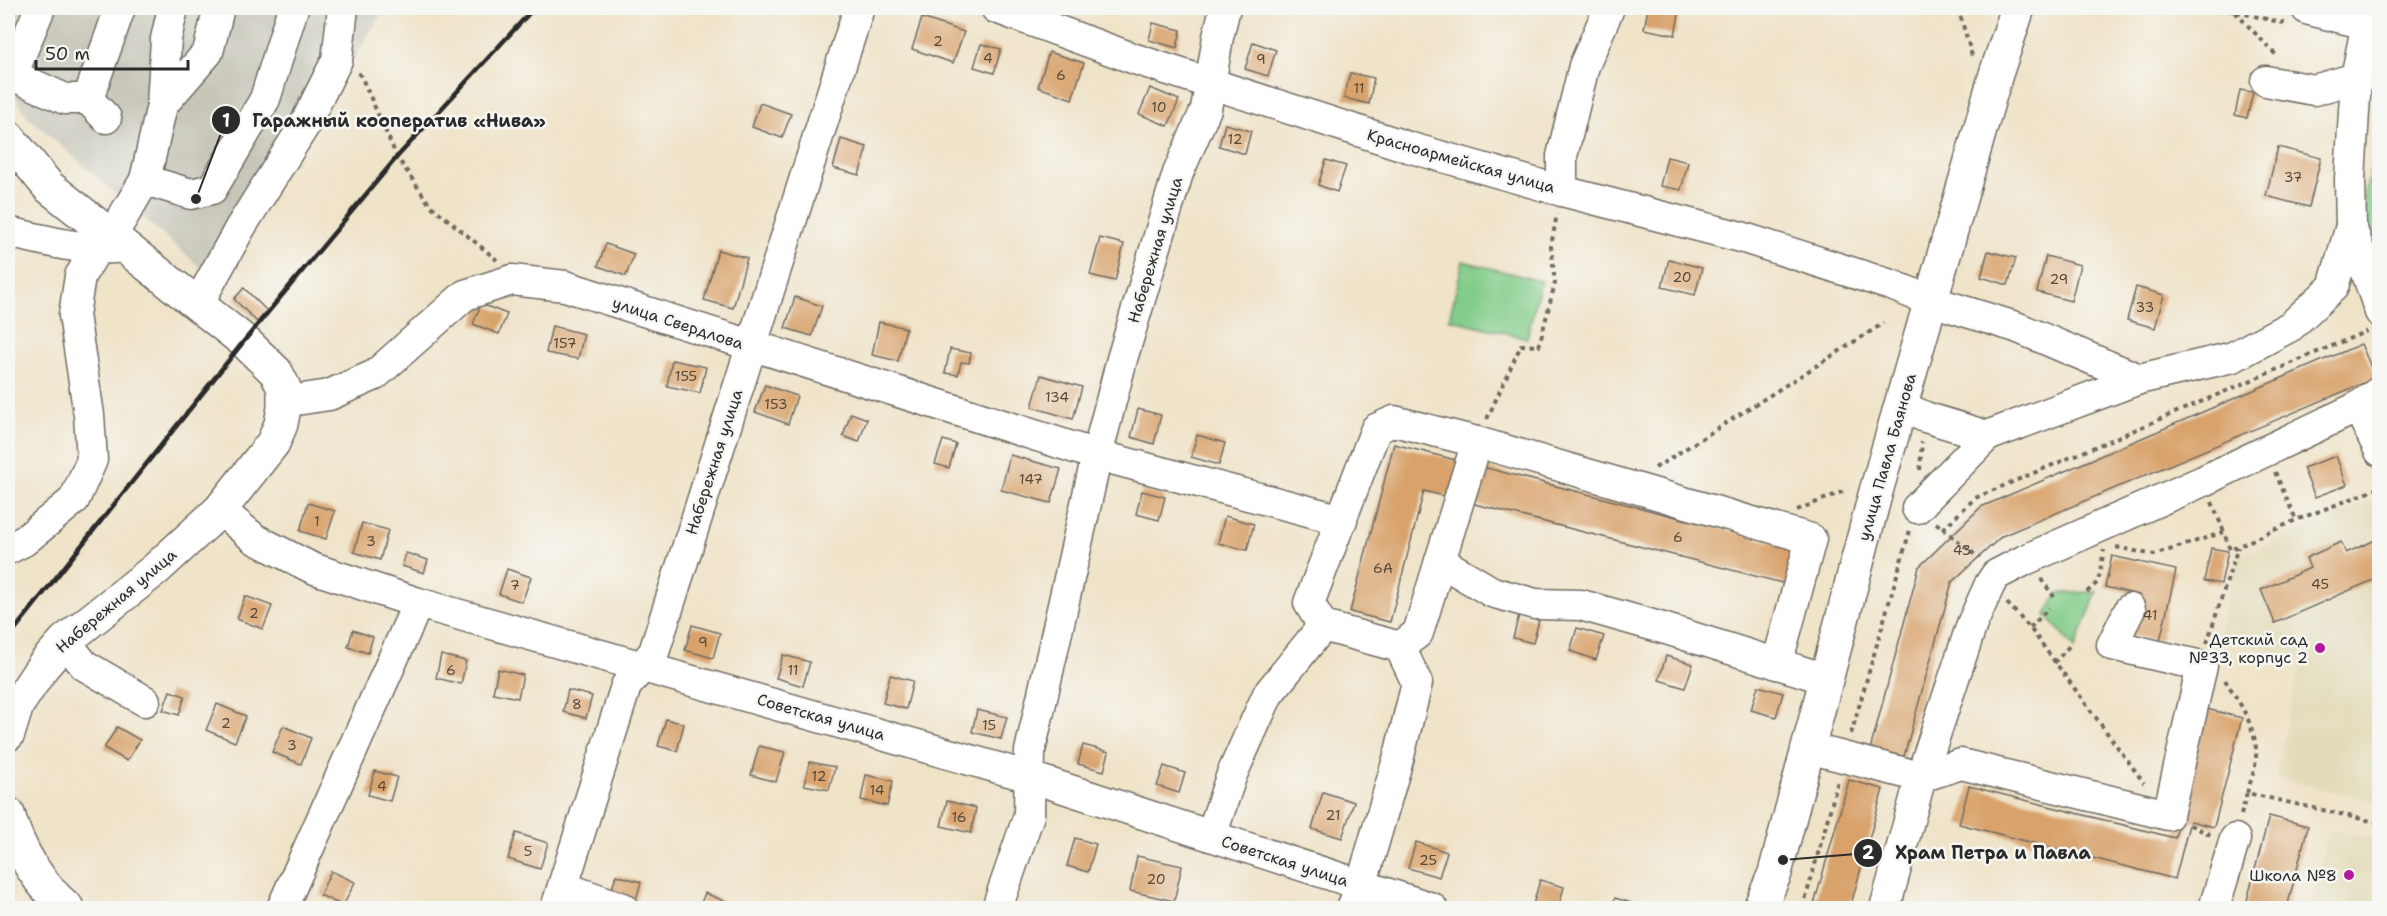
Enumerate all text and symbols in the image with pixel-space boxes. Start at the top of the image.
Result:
house number: 2 [933,32,943,50]
scale bar [36,33,188,71]
text: 50 m [45,42,90,66]
house number: 4 [983,49,993,67]
house number: 9 [1256,50,1266,68]
house number: 6 [1056,66,1066,84]
house number: 11 [1353,79,1365,97]
house number: 10 [1151,98,1167,116]
callout: Гаражный кооператив «Нива» [211,102,558,138]
text: 1 [222,109,230,133]
text: Гаражный кооператив «Нива» [252,109,546,133]
street label: Красноармейская улица [1365,124,1557,198]
house number: 12 [1228,130,1242,148]
house number: 37 [2284,168,2302,186]
street label: Набережная улица [1123,174,1187,326]
house number: 20 [1672,268,1692,286]
house number: 29 [2050,270,2068,288]
street label: улица Свердлова [610,292,746,354]
house number: 33 [2136,298,2154,316]
house number: 157 [553,334,577,352]
house number: 155 [675,367,697,385]
street label: улица Павла Баянова [1853,371,1921,543]
street label: Набережная улица [681,387,747,537]
house number: 134 [1045,388,1069,406]
house number: 153 [764,395,788,413]
house number: 147 [1019,470,1043,488]
house number: 1 [314,512,320,530]
house number: 6 [1673,528,1683,546]
house number: 3 [366,532,376,550]
house number: 43 [1953,541,1971,559]
street label: Набережная улица [51,544,181,658]
house number: 6А [1373,559,1393,577]
house number: 45 [2311,575,2329,593]
house number: 7 [510,576,520,594]
house number: 2 [249,604,259,622]
house number: 41 [2143,606,2157,624]
place label: Детский сад №33, корпус 2 [2189,629,2308,668]
house number: 9 [698,633,708,651]
marker: Детский сад №33, корпус 2 [2313,641,2327,655]
house number: 6 [446,661,456,679]
house number: 11 [787,661,799,679]
street label: Советская улица [754,689,888,745]
house number: 8 [572,695,582,713]
house number: 2 [221,714,231,732]
house number: 15 [982,716,996,734]
house number: 3 [287,736,297,754]
house number: 12 [812,767,826,785]
house number: 4 [377,777,387,795]
house number: 14 [869,781,885,799]
house number: 21 [1326,806,1340,824]
house number: 16 [951,808,967,826]
street label: Советская улица [1219,831,1351,891]
callout: Храм Петра и Павла [1853,835,2103,871]
text: 2 [1862,841,1875,865]
text: Храм Петра и Павла [1895,841,2091,865]
house number: 5 [524,842,532,860]
house number: 25 [1419,851,1437,869]
place label: Школа №8 [2249,865,2337,886]
marker: Школа №8 [2342,868,2356,882]
house number: 20 [1146,870,1166,888]

